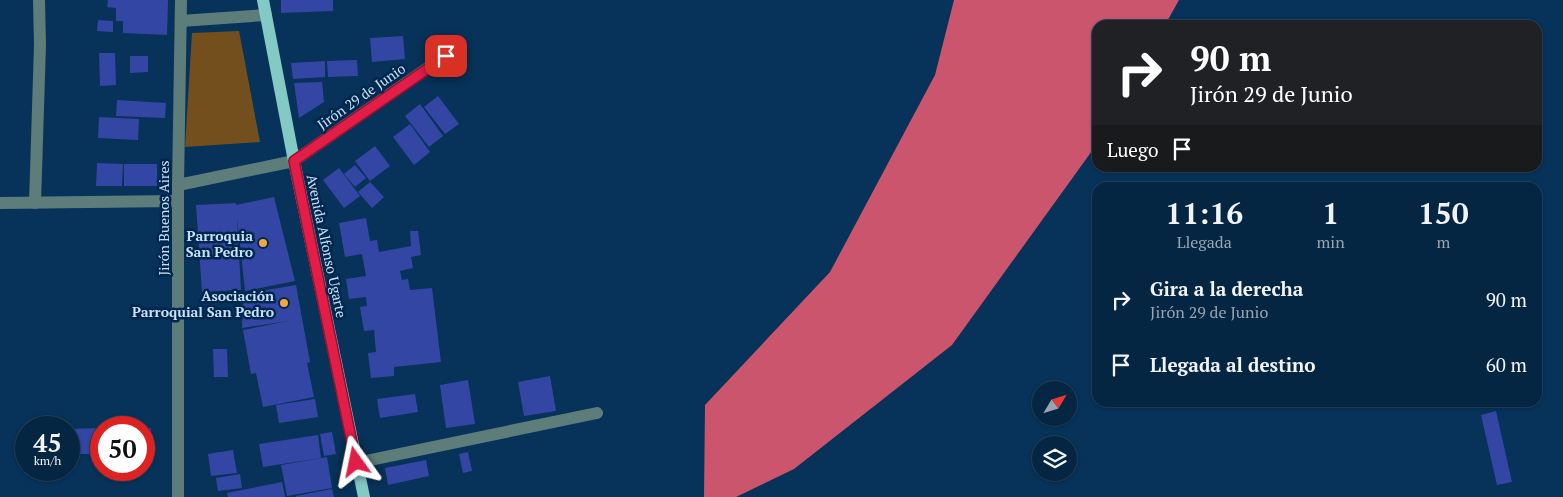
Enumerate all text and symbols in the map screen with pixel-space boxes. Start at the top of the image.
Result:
pin [425,35,467,77]
text: 90 m [1190,35,1271,81]
icon: right [1107,40,1172,105]
icon: arrive [432,42,460,70]
street label: Jirón 29 de Junio [313,58,409,133]
text: Jirón 29 de Junio [1190,79,1353,108]
icon: arrive [1168,135,1196,163]
text: Luego [1107,137,1158,162]
street label: Jirón Buenos Aires [154,160,173,276]
street label: Avenida Alfonso Ugarte [303,173,351,319]
text: 11:16 [1165,193,1243,233]
text: 1 [1322,193,1339,233]
text: 150 [1418,193,1469,233]
place label: Parroquia San Pedro [186,226,253,261]
text: Llegada [1177,231,1232,253]
text: min [1317,231,1345,253]
text: m [1436,231,1450,253]
marker: Parroquia San Pedro [257,237,269,249]
text: Gira a la derecha [1150,276,1303,301]
place label: Asociación Parroquial San Pedro [132,286,274,321]
icon: right [1107,286,1135,314]
text: 90 m [1486,287,1527,312]
marker: Asociación Parroquial San Pedro [278,297,290,309]
text: Jirón 29 de Junio [1150,301,1268,323]
icon: arrive [1107,351,1135,379]
text: Llegada al destino [1150,352,1316,377]
text: 60 m [1486,352,1527,377]
north arrow [1032,381,1078,426]
map controls [1032,381,1077,481]
speed limit sign: 50 [90,416,155,481]
text: 45 [33,426,62,459]
position arrow [329,435,381,487]
button: layers [1032,436,1077,481]
text: km/h [34,453,61,468]

